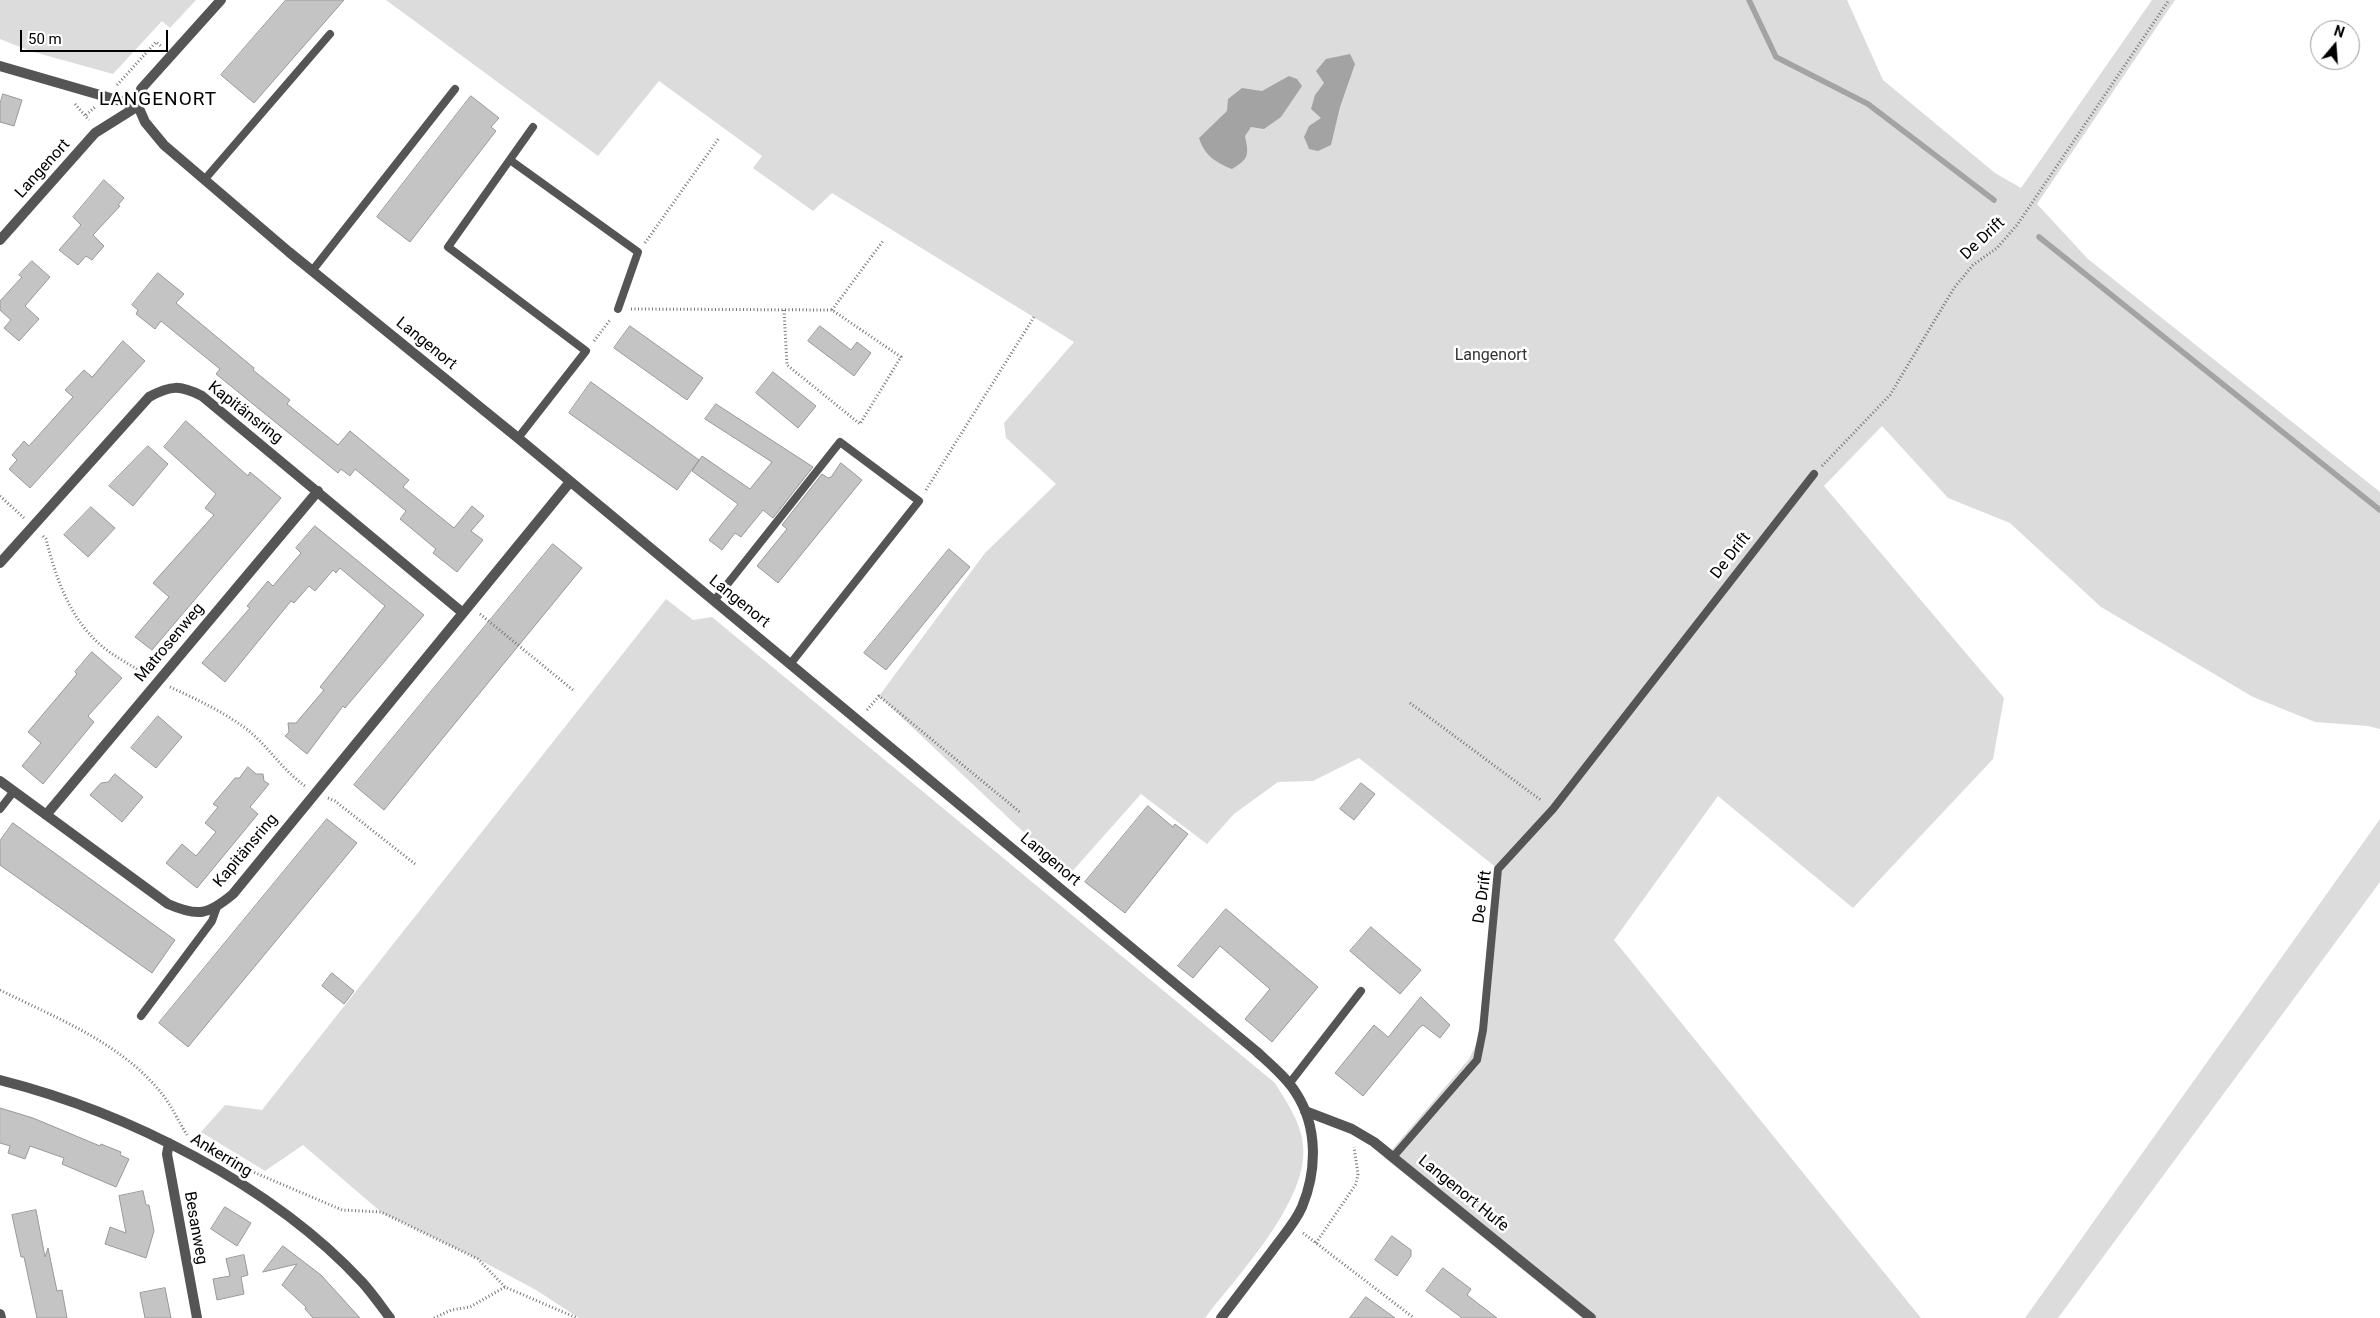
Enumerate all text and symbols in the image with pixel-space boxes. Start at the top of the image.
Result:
scale bar [22,20,170,52]
north arrow [2310,20,2360,70]
text: N [2332,23,2346,41]
text: 50 m [28,30,62,48]
district label: LANGENORT [98,89,218,111]
street label: Langenort [12,136,74,202]
street label: De Drift [1957,214,2009,264]
street label: Langenort [392,314,460,374]
park label: Langenort [1455,346,1527,366]
street label: Kapitänsring [204,378,286,448]
street label: De Drift [1707,529,1755,583]
street label: Langenort [705,572,773,632]
street label: Matrosenweg [131,600,209,686]
street label: Kapitänsring [210,810,282,892]
street label: Langenort [1016,829,1084,891]
street label: De Drift [1470,869,1496,925]
street label: Ankerring [187,1130,255,1182]
street label: Langenort Hufe [1414,1152,1512,1236]
street label: Besanweg [179,1190,211,1266]

